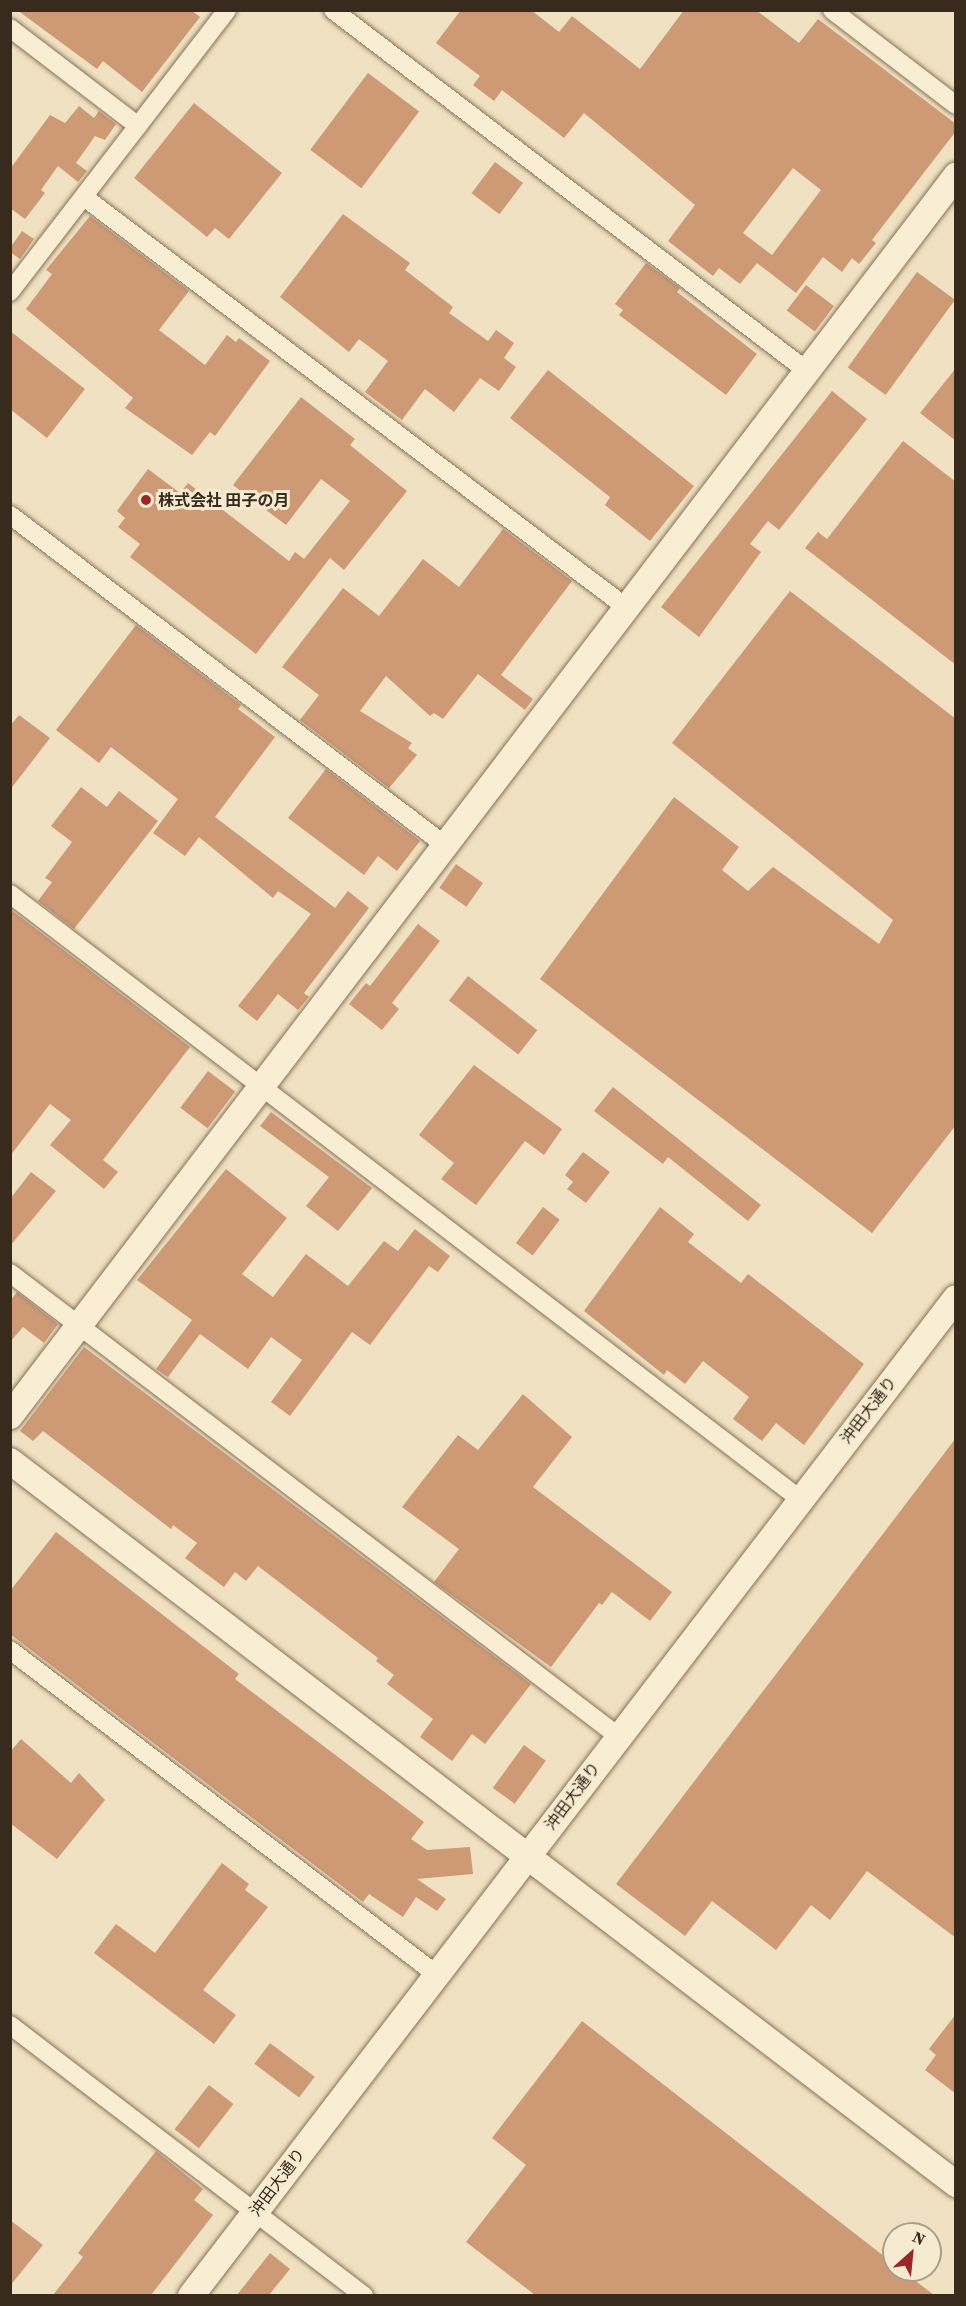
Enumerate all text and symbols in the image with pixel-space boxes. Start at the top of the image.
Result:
place label: 株式会社 田子の月 [158,490,289,510]
marker: 株式会社 田子の月 [139,493,153,507]
street label: 沖田大通り [836,1373,900,1447]
street label: 沖田大通り [540,1758,604,1834]
street label: 沖田大通り [245,2144,309,2220]
north arrow [882,2222,942,2282]
text: N [909,2225,929,2250]

